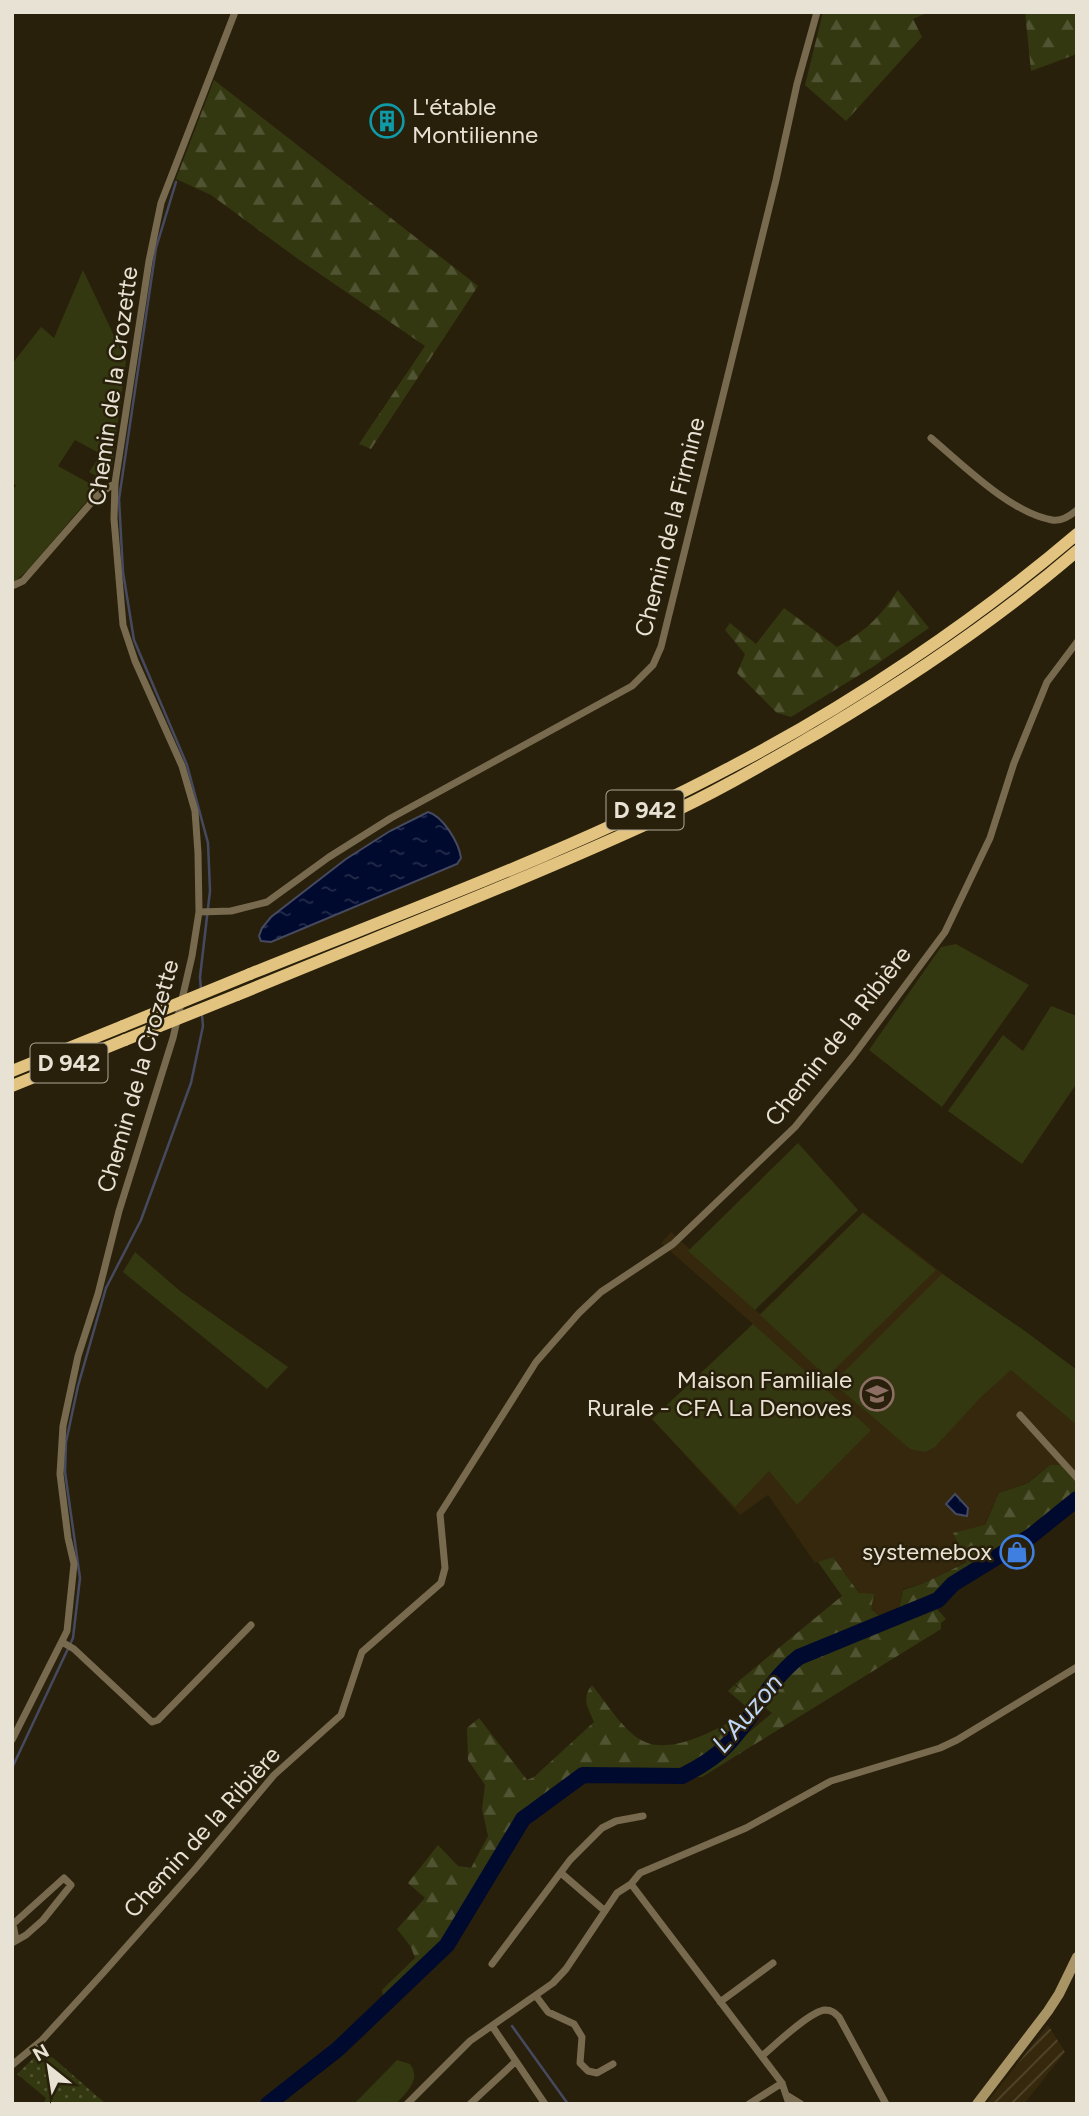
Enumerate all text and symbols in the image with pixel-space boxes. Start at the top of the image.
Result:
place label: L'étable Montilienne [412,92,538,149]
building icon: L'étable Montilienne [368,102,406,140]
street label: Chemin de la Crozette [81,265,144,507]
street label: Chemin de la Firmine [628,414,711,639]
road number: D 942 [606,790,684,830]
street label: Chemin de la Ribière [758,940,917,1131]
street label: Chemin de la Crozette [90,956,185,1196]
road number: D 942 [31,1044,108,1082]
place label: Maison Familiale Rurale - CFA La Denoves [587,1365,852,1422]
school or university icon: Maison Familiale Rurale - CFA La Denoves [858,1375,896,1413]
shop icon: systemebox [998,1533,1036,1571]
place label: systemebox [862,1537,993,1566]
water label: L'Auzon [705,1667,789,1759]
street label: Chemin de la Ribière [117,1740,286,1923]
north arrow [14,2032,84,2102]
text: N [29,2039,53,2066]

